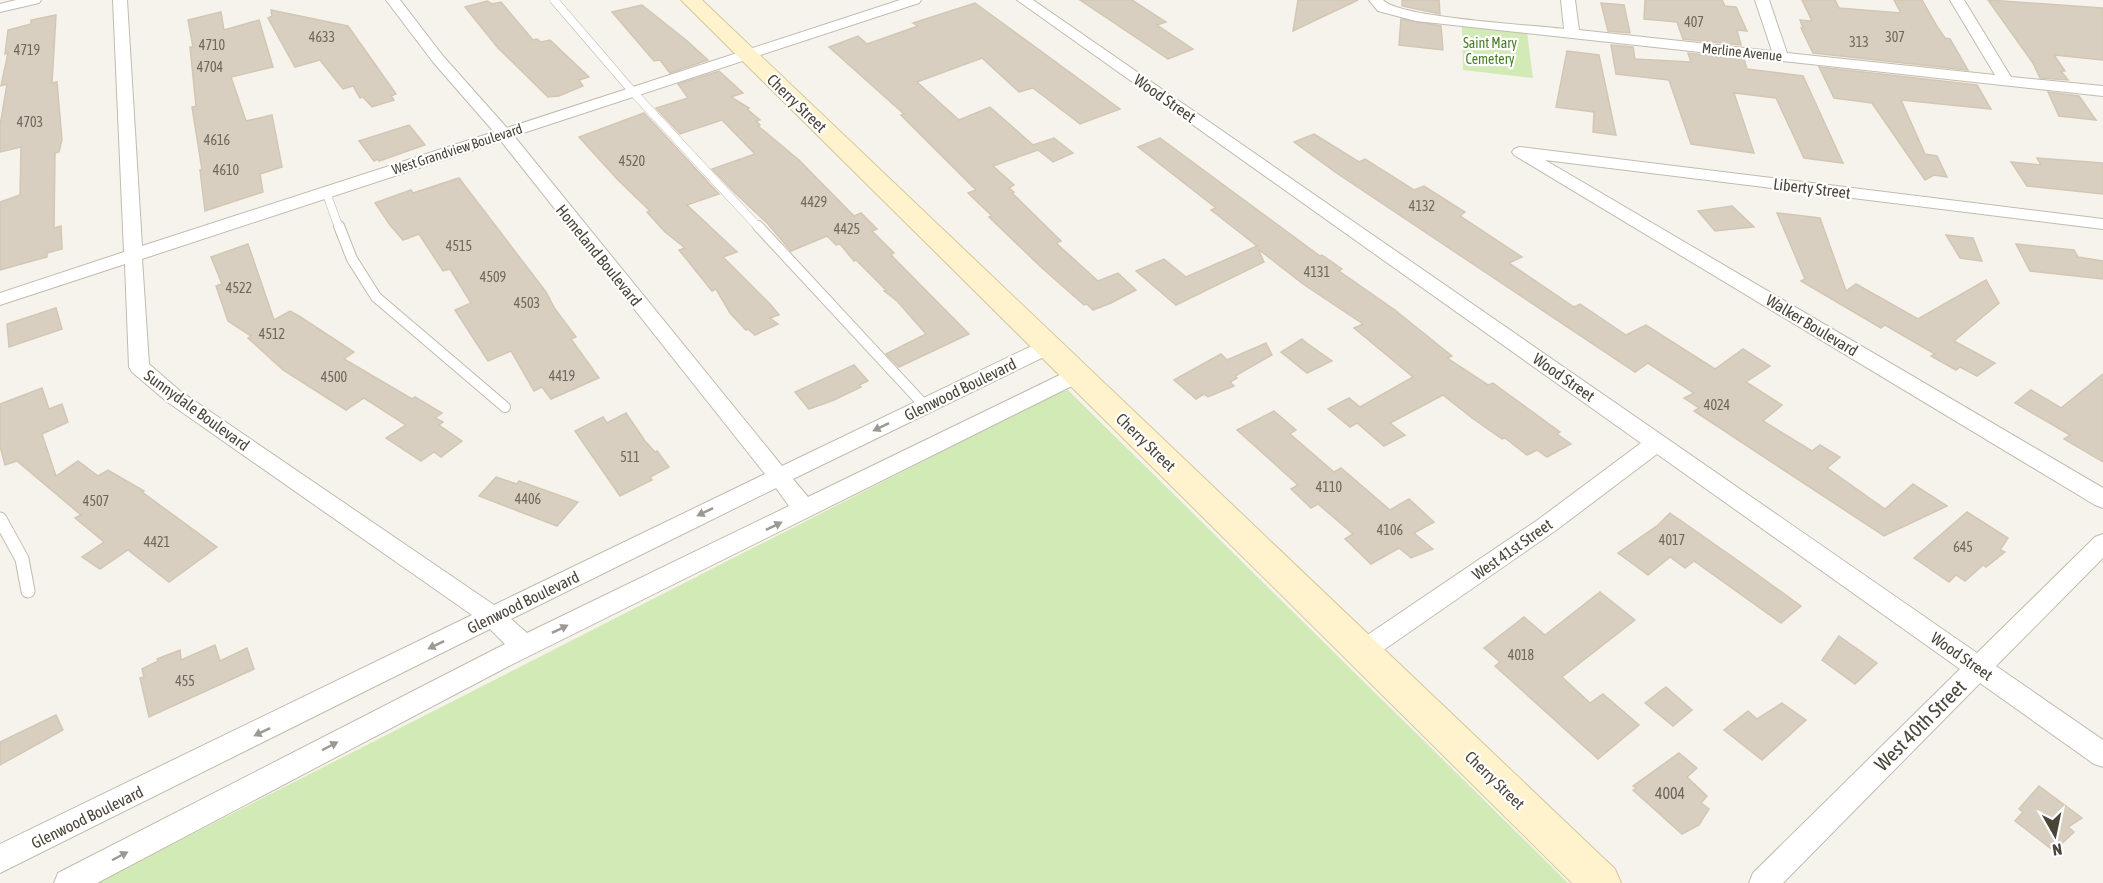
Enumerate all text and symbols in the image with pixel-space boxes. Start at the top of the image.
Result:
house number: 407 [1684,14,1704,30]
house number: 4633 [309,29,335,45]
house number: 307 [1885,29,1905,45]
house number: 313 [1849,34,1869,50]
park label: Saint Mary Cemetery [1463,35,1517,67]
house number: 4710 [199,37,226,53]
street label: Merline Avenue [1701,40,1783,64]
house number: 4719 [14,42,40,58]
house number: 4704 [197,59,224,75]
street label: Cherry Street [763,70,831,137]
street label: Wood Street [1131,70,1200,126]
house number: 4703 [17,114,43,130]
street label: West Grandview Boulevard [390,120,524,178]
house number: 4616 [204,132,231,148]
house number: 4520 [619,153,646,169]
house number: 4610 [213,162,240,178]
street label: Liberty Street [1772,174,1852,203]
house number: 4429 [801,194,827,210]
house number: 4132 [1409,198,1435,214]
street label: Homeland Boulevard [553,201,645,309]
house number: 4425 [834,221,860,237]
house number: 4515 [446,238,472,254]
house number: 4131 [1304,264,1330,280]
house number: 4509 [480,269,506,285]
house number: 4522 [226,280,252,296]
street label: Walker Boulevard [1763,291,1861,359]
house number: 4503 [514,295,540,311]
house number: 4512 [259,326,285,342]
street label: Wood Street [1530,349,1599,405]
street label: Glenwood Boulevard [901,354,1019,424]
street label: Sunnydale Boulevard [140,366,253,455]
house number: 4419 [549,368,575,384]
house number: 4500 [321,369,348,385]
house number: 4024 [1704,397,1731,413]
street label: Cherry Street [1112,409,1180,476]
one-way arrow [872,423,889,432]
house number: 511 [620,449,640,465]
house number: 4110 [1316,479,1343,495]
house number: 4406 [515,491,542,507]
house number: 4507 [83,493,109,509]
one-way arrow [697,508,714,517]
street label: West 41st Street [1469,515,1556,583]
one-way arrow [765,521,782,530]
house number: 4106 [1377,522,1404,538]
house number: 4017 [1659,532,1685,548]
house number: 4421 [144,534,170,550]
house number: 645 [1953,539,1973,555]
street label: Glenwood Boulevard [464,567,582,637]
one-way arrow [552,624,569,634]
street label: Wood Street [1928,628,1997,684]
one-way arrow [428,640,445,650]
house number: 4018 [1508,647,1535,663]
house number: 455 [175,673,195,689]
street label: West 40th Street [1870,674,1971,775]
one-way arrow [253,727,270,736]
one-way arrow [322,741,339,751]
street label: Cherry Street [1461,747,1529,814]
street label: Glenwood Boulevard [28,782,146,852]
house number: 4004 [1655,784,1685,802]
north arrow [2025,805,2085,865]
text: N [2051,840,2063,859]
one-way arrow [112,851,129,861]

